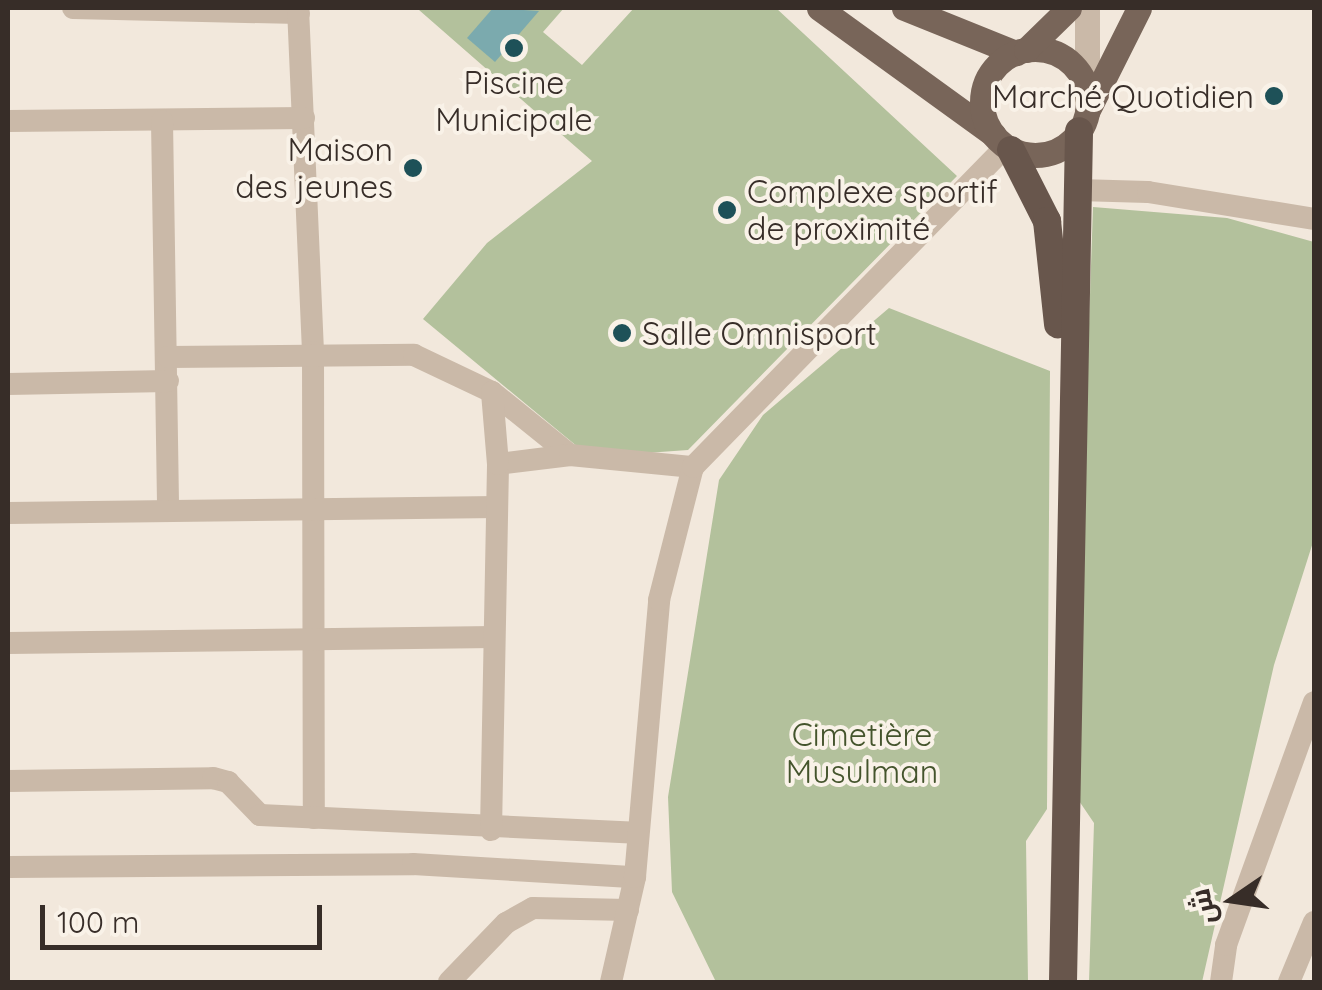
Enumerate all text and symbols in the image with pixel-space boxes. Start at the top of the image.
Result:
marker: Piscine Municipale [503,37,525,59]
place label: Piscine Municipale [435,64,593,139]
place label: Marché Quotidien [992,77,1254,115]
marker: Marché Quotidien [1263,85,1285,107]
place label: Maison des jeunes [235,131,393,206]
marker: Maison des jeunes [402,157,424,179]
place label: Complexe sportif de proximité [747,173,998,248]
marker: Complexe sportif de proximité [716,199,738,221]
place label: Salle Omnisport [642,314,877,352]
marker: Salle Omnisport [611,322,633,344]
park label: Cimetière Musulman [786,716,938,791]
north arrow [1182,850,1282,950]
scale bar [45,885,328,947]
text: ش [1181,885,1223,928]
text: 100 m [57,903,139,941]

